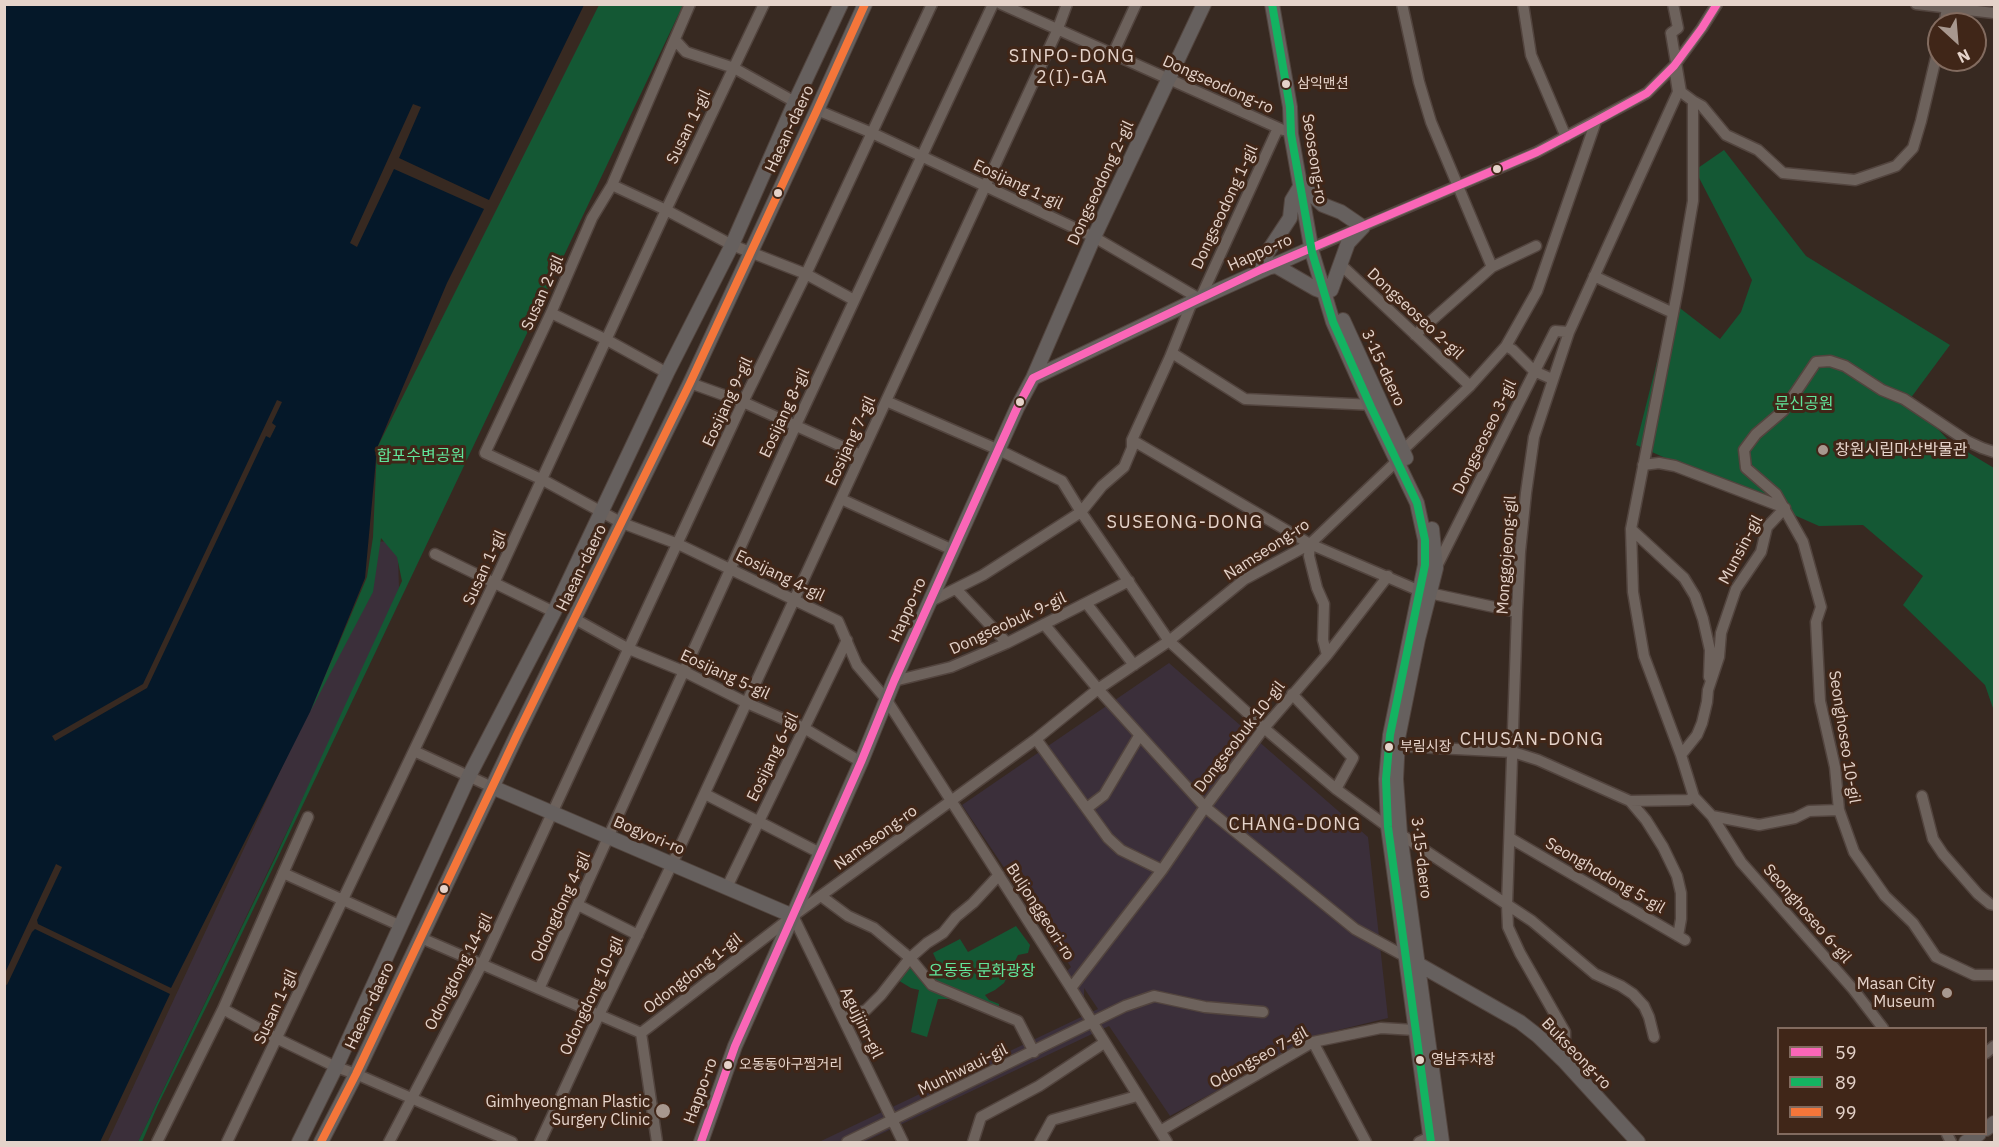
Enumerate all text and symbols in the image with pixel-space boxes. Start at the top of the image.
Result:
north arrow [1927,12,1987,72]
text: N [1954,45,1974,68]
district label: SINPO-DONG 2(I)-GA [1009,46,1135,88]
street label: Dongseodong-ro [1159,52,1277,118]
place label: 삼익맨션 [1297,76,1349,92]
marker: 삼익맨션 [1280,78,1292,90]
street label: Haean-daero [761,82,819,176]
street label: Susan 1-gil [663,87,715,167]
street label: Seoseong-ro [1297,112,1331,206]
street label: Dongseodong 2-gil [1064,118,1138,248]
street label: Dongseodong 1-gil [1188,142,1262,272]
street label: Eosijang 1-gil [970,156,1066,214]
unlabelled marker [1491,163,1503,175]
unlabelled marker [772,187,784,199]
street label: Happo-ro [1225,230,1295,276]
street label: Susan 2-gil [518,252,568,334]
street label: Dongseoseo 2-gil [1363,264,1467,364]
street label: 3·15-daero [1357,327,1409,409]
street label: Eosijang 9-gil [699,354,757,450]
street label: Eosijang 8-gil [756,365,814,461]
street label: Dongseoseo 3-gil [1449,377,1521,497]
street label: Eosijang 7-gil [822,393,880,489]
park label: 문신공원 [1775,394,1833,414]
unlabelled marker [1014,396,1026,408]
place label: 창원시립마산박물관 [1835,440,1967,460]
marker: 창원시립마산박물관 [1816,443,1830,457]
park label: 합포수변공원 [377,446,465,466]
street label: Monggojeong-gil [1493,495,1521,615]
district label: SUSEONG-DONG [1106,512,1264,534]
street label: Munsin-gil [1715,512,1767,588]
street label: Namseong-ro [1221,515,1313,585]
street label: Haean-daero [553,521,611,615]
street label: Susan 1-gil [459,528,511,608]
street label: Eosijang 4-gil [732,546,828,606]
street label: Happo-ro [885,575,931,645]
street label: Dongseobuk 9-gil [947,589,1069,659]
street label: Eosijang 5-gil [677,646,773,704]
street label: Seonghoseo 10-gil [1824,669,1864,805]
street label: Dongseobuk 10-gil [1191,678,1289,796]
street label: Eosijang 6-gil [743,709,803,805]
district label: CHUSAN-DONG [1460,729,1604,751]
place label: 부림시장 [1400,739,1452,755]
marker: 부림시장 [1383,741,1395,753]
street label: Namseong-ro [831,801,921,875]
street label: Bogyori-ro [610,812,688,860]
district label: CHANG-DONG [1228,814,1362,836]
street label: 3·15-daero [1406,816,1436,900]
street label: Seonghodong 5-gil [1542,834,1668,918]
street label: Odongdong 4-gil [527,849,595,965]
street label: Buljonggeori-ro [1002,860,1078,964]
street label: Seonghoseo 6-gil [1759,861,1855,967]
unlabelled marker [438,883,450,895]
street label: Odongdong 14-gil [421,910,497,1034]
street label: Odongdong 1-gil [640,930,746,1018]
street label: Odongdong 10-gil [556,934,628,1058]
street label: Haean-daero [341,959,399,1053]
park label: 오동동 문화광장 [929,961,1035,981]
street label: Susan 1-gil [250,967,302,1047]
place label: Masan City Museum [1857,974,1935,1012]
street label: Agujjim-gil [836,984,886,1062]
marker: Masan City Museum [1940,986,1954,1000]
street label: Bukseong-ro [1537,1014,1615,1094]
street label: Odongseo 7-gil [1207,1023,1311,1093]
legend [1777,1027,1987,1135]
street label: Munhwaui-gil [915,1040,1011,1100]
text: 59 [1835,1041,1857,1064]
place label: 영남주차장 [1431,1052,1495,1068]
marker: 영남주차장 [1414,1054,1426,1066]
street label: Happo-ro [680,1055,722,1127]
place label: 오동동아구찜거리 [739,1057,842,1073]
marker: 오동동아구찜거리 [722,1059,734,1071]
text: 89 [1835,1071,1857,1094]
place label: Gimhyeongman Plastic Surgery Clinic [485,1092,650,1130]
text: 99 [1835,1101,1857,1124]
marker: Gimhyeongman Plastic Surgery Clinic [654,1102,672,1120]

